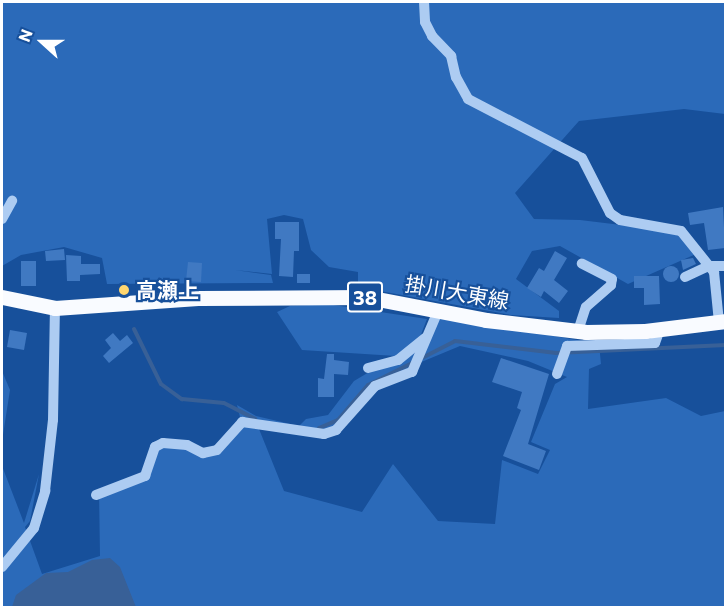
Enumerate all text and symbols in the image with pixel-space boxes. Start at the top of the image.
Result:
north arrow [12,12,72,72]
text: N [14,26,36,44]
street label: 掛川大東線 [403,270,511,314]
place label: 高瀬上 [136,277,199,303]
road number: 38 [346,280,385,314]
marker: 高瀬上 [117,283,131,297]

